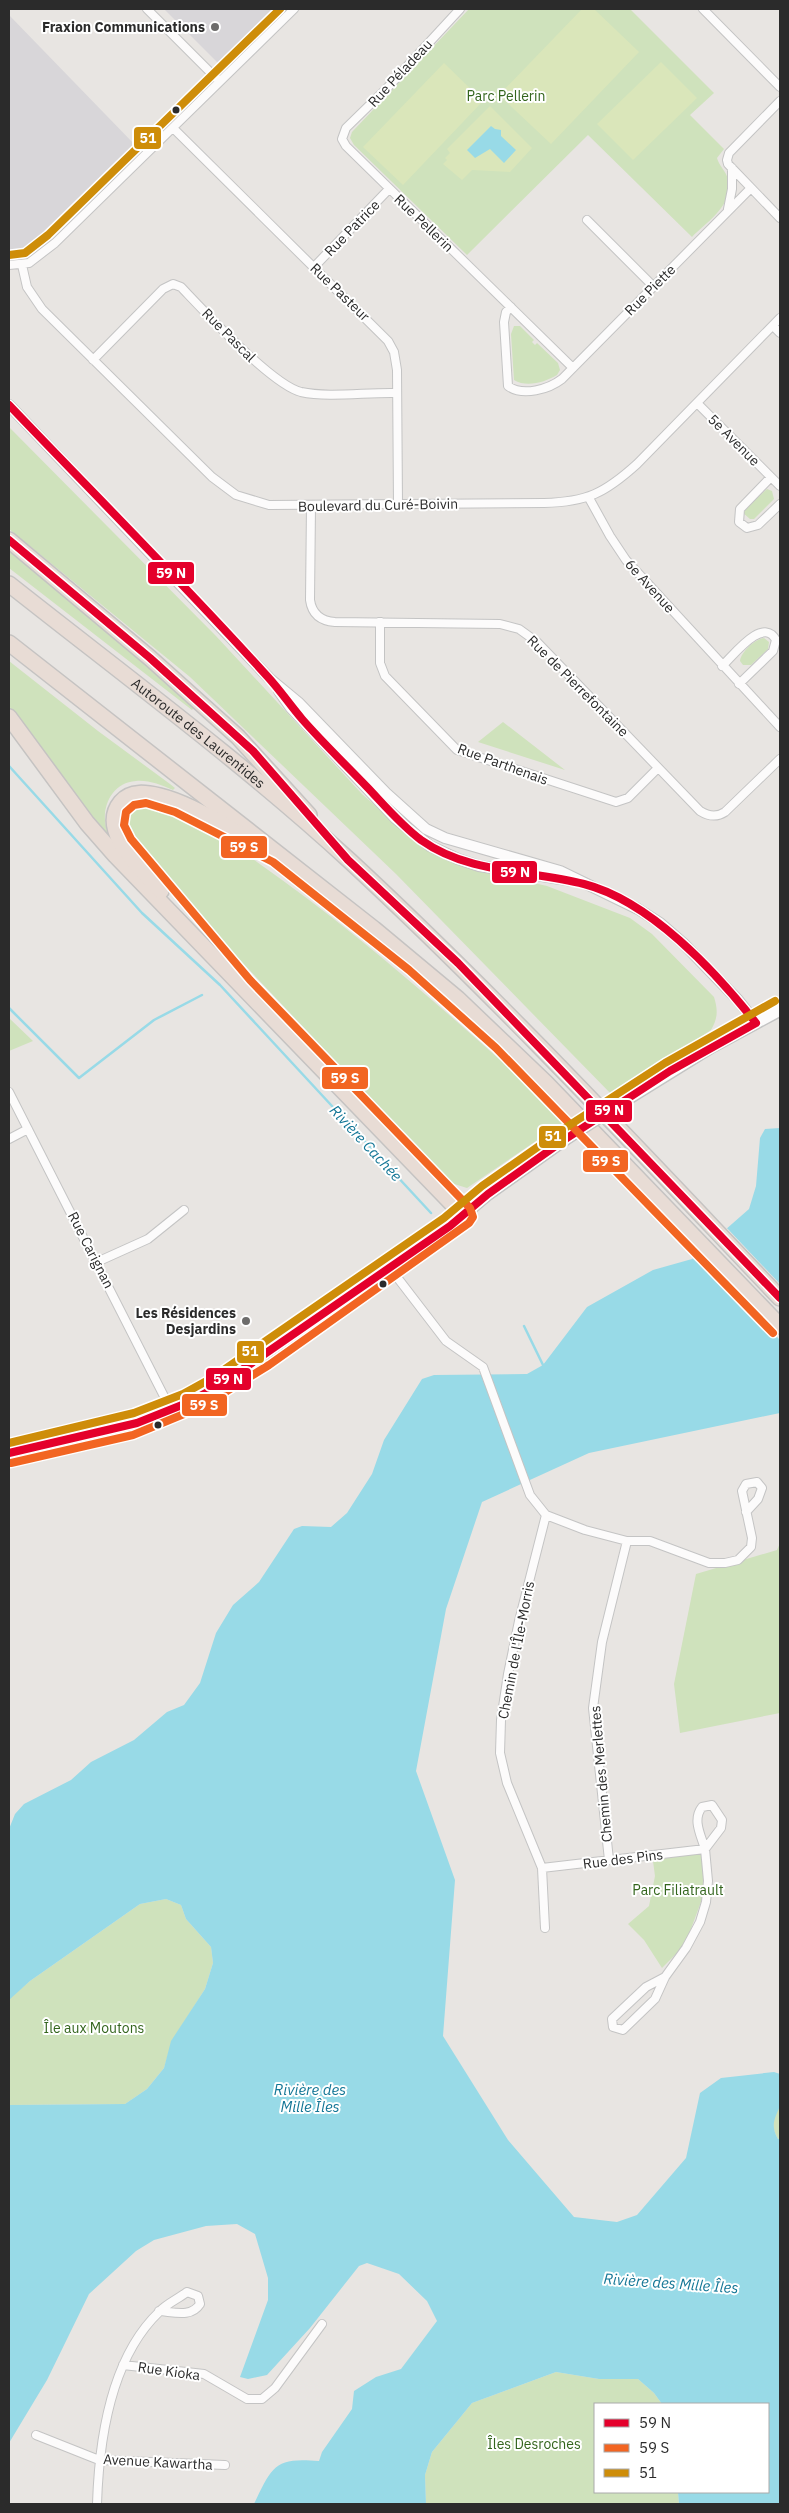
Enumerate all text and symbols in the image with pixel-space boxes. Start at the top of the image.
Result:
place label: Fraxion Communications [42,18,205,36]
marker: Fraxion Communications [209,21,221,33]
street label: Rue Péladeau [364,35,436,111]
park label: Parc Pellerin [467,87,545,105]
unlabelled marker [171,105,181,115]
line badge: 51 [133,126,162,150]
text: 51 [140,129,157,147]
street label: Rue Pellerin [391,190,457,256]
street label: Rue Patrice [321,196,384,260]
street label: Rue Pasteur [306,259,374,325]
street label: Rue Piette [621,260,680,319]
street label: Rue Pascal [198,304,260,366]
street label: 5e Avenue [704,410,764,470]
street label: Boulevard du Curé-Boivin [298,495,458,515]
street label: 6e Avenue [621,555,679,617]
line badge: 59 N [147,561,195,585]
text: 59 N [156,564,186,582]
street label: Rue de Pierrefontaine [523,631,633,741]
street label: Autoroute des Laurentides [128,674,269,792]
street label: Rue Parthenais [455,739,551,789]
line badge: 59 S [220,835,268,859]
text: 59 S [230,838,259,856]
line badge: 59 N [491,860,538,884]
text: 59 N [500,863,530,881]
line badge: 59 S [321,1066,369,1090]
text: 59 S [331,1069,360,1087]
line badge: 59 N [585,1099,633,1123]
water label: Rivière Cachée [326,1101,406,1185]
text: 59 N [594,1101,624,1119]
line badge: 51 [538,1125,567,1149]
text: 51 [545,1127,562,1145]
line badge: 59 S [582,1149,629,1173]
text: 59 S [592,1152,621,1170]
street label: Rue Carignan [64,1209,118,1291]
unlabelled marker [378,1279,388,1289]
place label: Les Résidences Desjardins [136,1304,236,1338]
marker: Les Résidences Desjardins [240,1315,252,1327]
line badge: 51 [236,1340,265,1364]
text: 51 [242,1342,259,1360]
line badge: 59 N [205,1367,252,1391]
text: 59 N [213,1370,243,1388]
line badge: 59 S [181,1393,228,1417]
text: 59 S [190,1396,219,1414]
unlabelled marker [153,1420,163,1430]
street label: Chemin de l'Île-Morris [494,1579,538,1721]
street label: Chemin des Merlettes [586,1705,616,1843]
street label: Rue des Pins [582,1845,664,1873]
park label: Parc Filiatrault [632,1881,724,1899]
park label: Île aux Moutons [44,2019,145,2037]
water label: Rivière des Mille Îles [274,2080,346,2116]
water label: Rivière des Mille Îles [603,2269,739,2297]
street label: Rue Kioka [137,2358,202,2384]
legend [594,2403,769,2493]
text: 59 N [639,2413,671,2432]
park label: Îles Desroches [487,2435,581,2453]
text: 59 S [639,2438,669,2457]
street label: Avenue Kawartha [103,2450,214,2474]
text: 51 [639,2463,657,2482]

